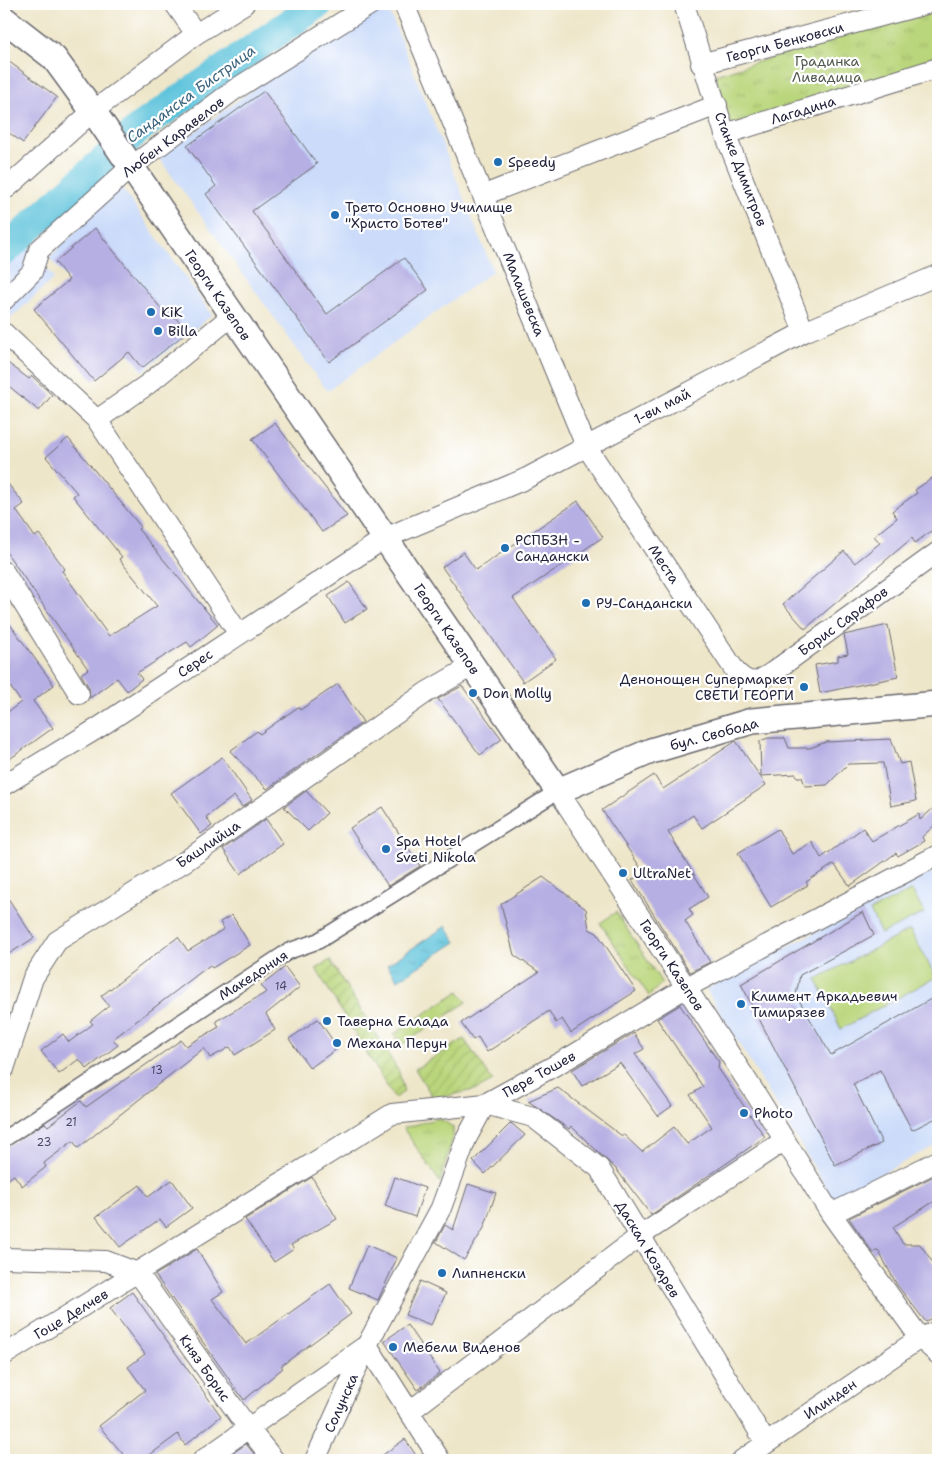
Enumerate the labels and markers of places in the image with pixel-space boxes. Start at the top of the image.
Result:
place label: Speedy [508,153,556,171]
marker: Speedy [492,156,504,168]
place label: Трето Основно Училище "Христо Ботев" [345,198,513,232]
marker: Трето Основно Училище "Христо Ботев" [329,209,341,221]
place label: KiK [161,303,183,321]
marker: KiK [145,306,157,318]
place label: Billa [168,322,198,340]
marker: Billa [152,325,164,337]
place label: РСПБЗН - Сандански [515,531,589,565]
marker: РСПБЗН - Сандански [499,542,511,554]
place label: РУ-Сандански [596,594,693,612]
marker: РУ-Сандански [580,597,592,609]
place label: Денонощен Супермаркет СВЕТИ ГЕОРГИ [620,670,795,704]
marker: Денонощен Супермаркет СВЕТИ ГЕОРГИ [798,681,810,693]
place label: Don Molly [483,684,552,702]
marker: Don Molly [467,687,479,699]
place label: Spa Hotel Sveti Nikola [396,832,476,866]
marker: Spa Hotel Sveti Nikola [380,843,392,855]
place label: UltraNet [633,864,691,882]
marker: UltraNet [617,867,629,879]
place label: Климент Аркадьевич Тимирязев [751,987,897,1021]
marker: Климент Аркадьевич Тимирязев [735,998,747,1010]
place label: Таверна Еллада [337,1012,449,1030]
marker: Таверна Еллада [321,1015,333,1027]
place label: Механа Перун [347,1034,447,1052]
marker: Механа Перун [331,1037,343,1049]
place label: Photo [754,1104,793,1122]
marker: Photo [738,1107,750,1119]
place label: Липненски [452,1264,526,1282]
marker: Липненски [436,1267,448,1279]
place label: Мебели Виденов [403,1338,520,1356]
marker: Мебели Виденов [387,1341,399,1353]

